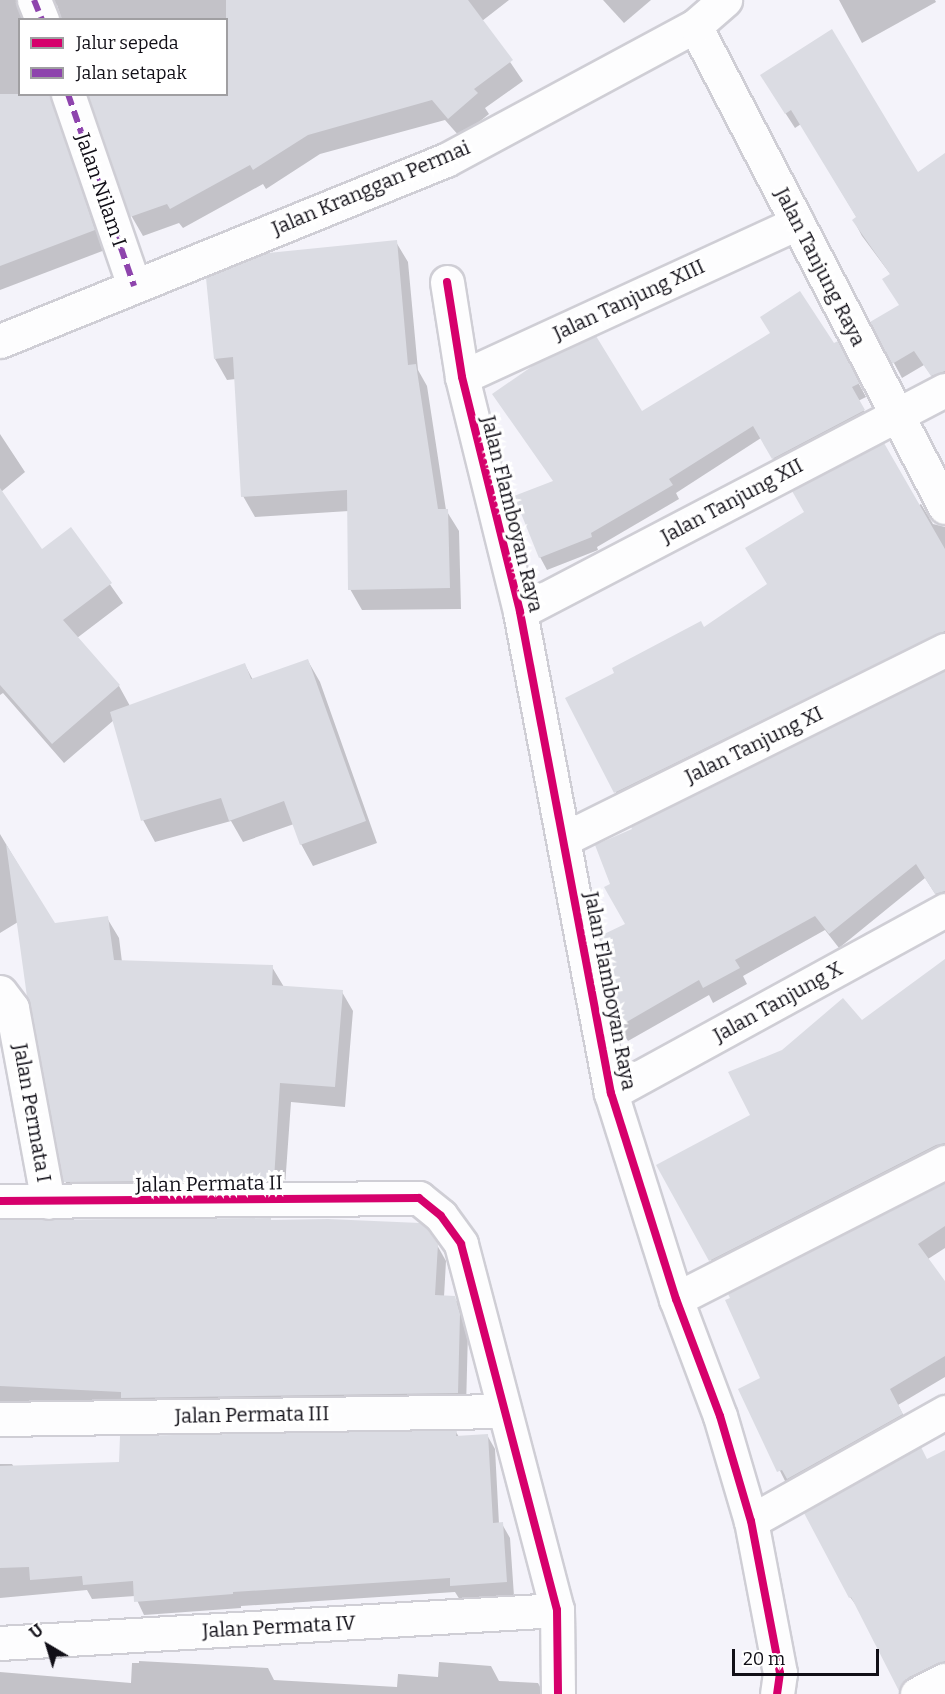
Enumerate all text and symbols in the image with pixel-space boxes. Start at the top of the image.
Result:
legend [18,18,228,96]
text: Jalur sepeda [76,32,179,54]
text: Jalan setapak [76,62,187,84]
street label: Jalan Nilam I [70,130,132,250]
street label: Jalan Kranggan Permai [268,135,474,241]
street label: Jalan Tanjung Raya [770,184,870,350]
street label: Jalan Tanjung XIII [549,254,709,346]
street label: Jalan Flamboyan Raya [476,413,548,615]
street label: Jalan Tanjung XII [657,453,807,549]
street label: Jalan Tanjung XI [681,701,827,789]
street label: Jalan Flamboyan Raya [579,890,641,1092]
street label: Jalan Tanjung X [709,957,847,1047]
street label: Jalan Permata I [8,1042,56,1184]
street label: Jalan Permata II [135,1171,283,1197]
street label: Jalan Permata III [175,1402,329,1428]
street label: Jalan Permata IV [202,1611,356,1643]
north arrow [18,1616,78,1676]
text: U [26,1620,47,1643]
scale bar [735,1637,882,1675]
text: 20 m [743,1648,785,1670]

